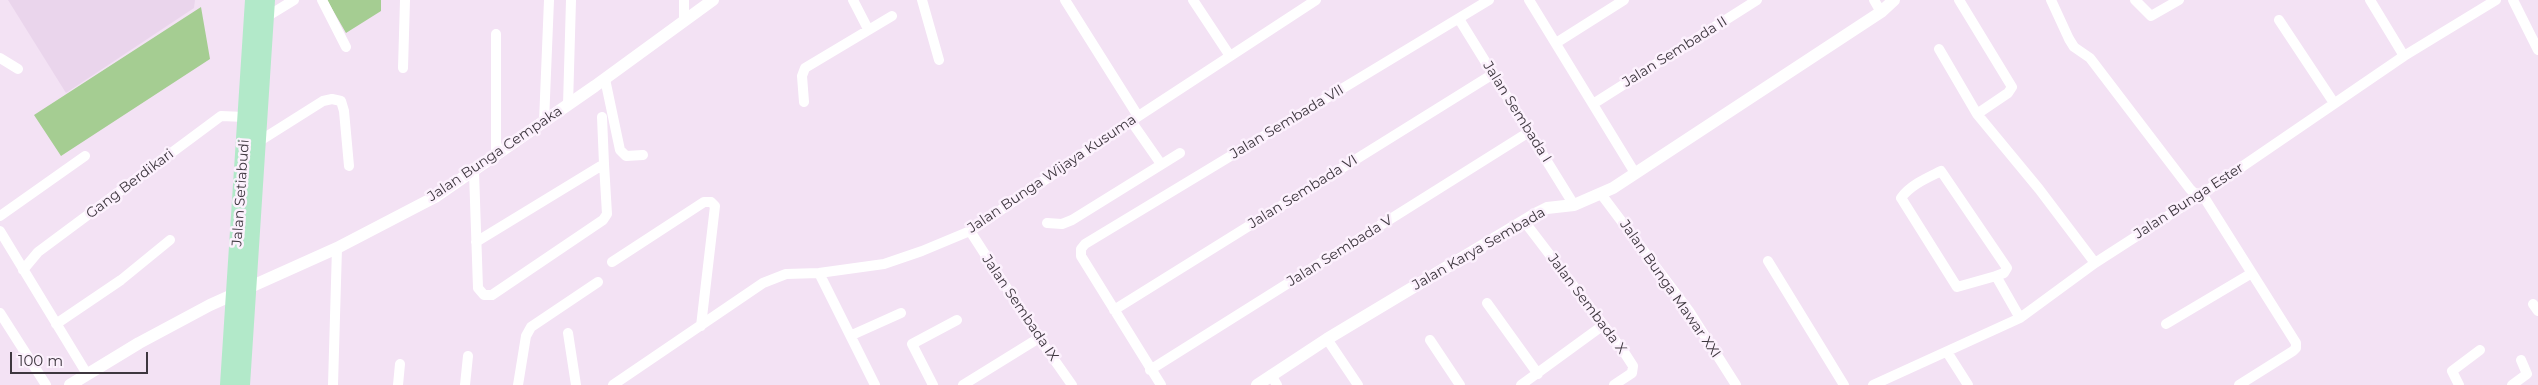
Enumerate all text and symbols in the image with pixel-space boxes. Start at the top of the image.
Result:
street label: Jalan Sembada II [1620,13,1730,91]
street label: Jalan Sembada I [1479,58,1555,166]
street label: Jalan Sembada VII [1227,81,1347,163]
street label: Jalan Bunga Cempaka [425,103,565,205]
street label: Jalan Bunga Wijaya Kusuma [964,111,1140,237]
street label: Jalan Setiabudi [229,139,253,247]
street label: Gang Berdikari [83,146,177,222]
street label: Jalan Sembada VI [1245,152,1361,232]
street label: Jalan Bunga Ester [2131,159,2247,243]
street label: Jalan Karya Sembada [1410,204,1548,294]
street label: Jalan Sembada V [1284,212,1396,290]
street label: Jalan Bunga Mawar XXI [1616,217,1724,361]
street label: Jalan Sembada X [1544,251,1630,357]
street label: Jalan Sembada IX [978,252,1062,364]
scale bar [12,342,150,374]
text: 100 m [18,351,63,370]

